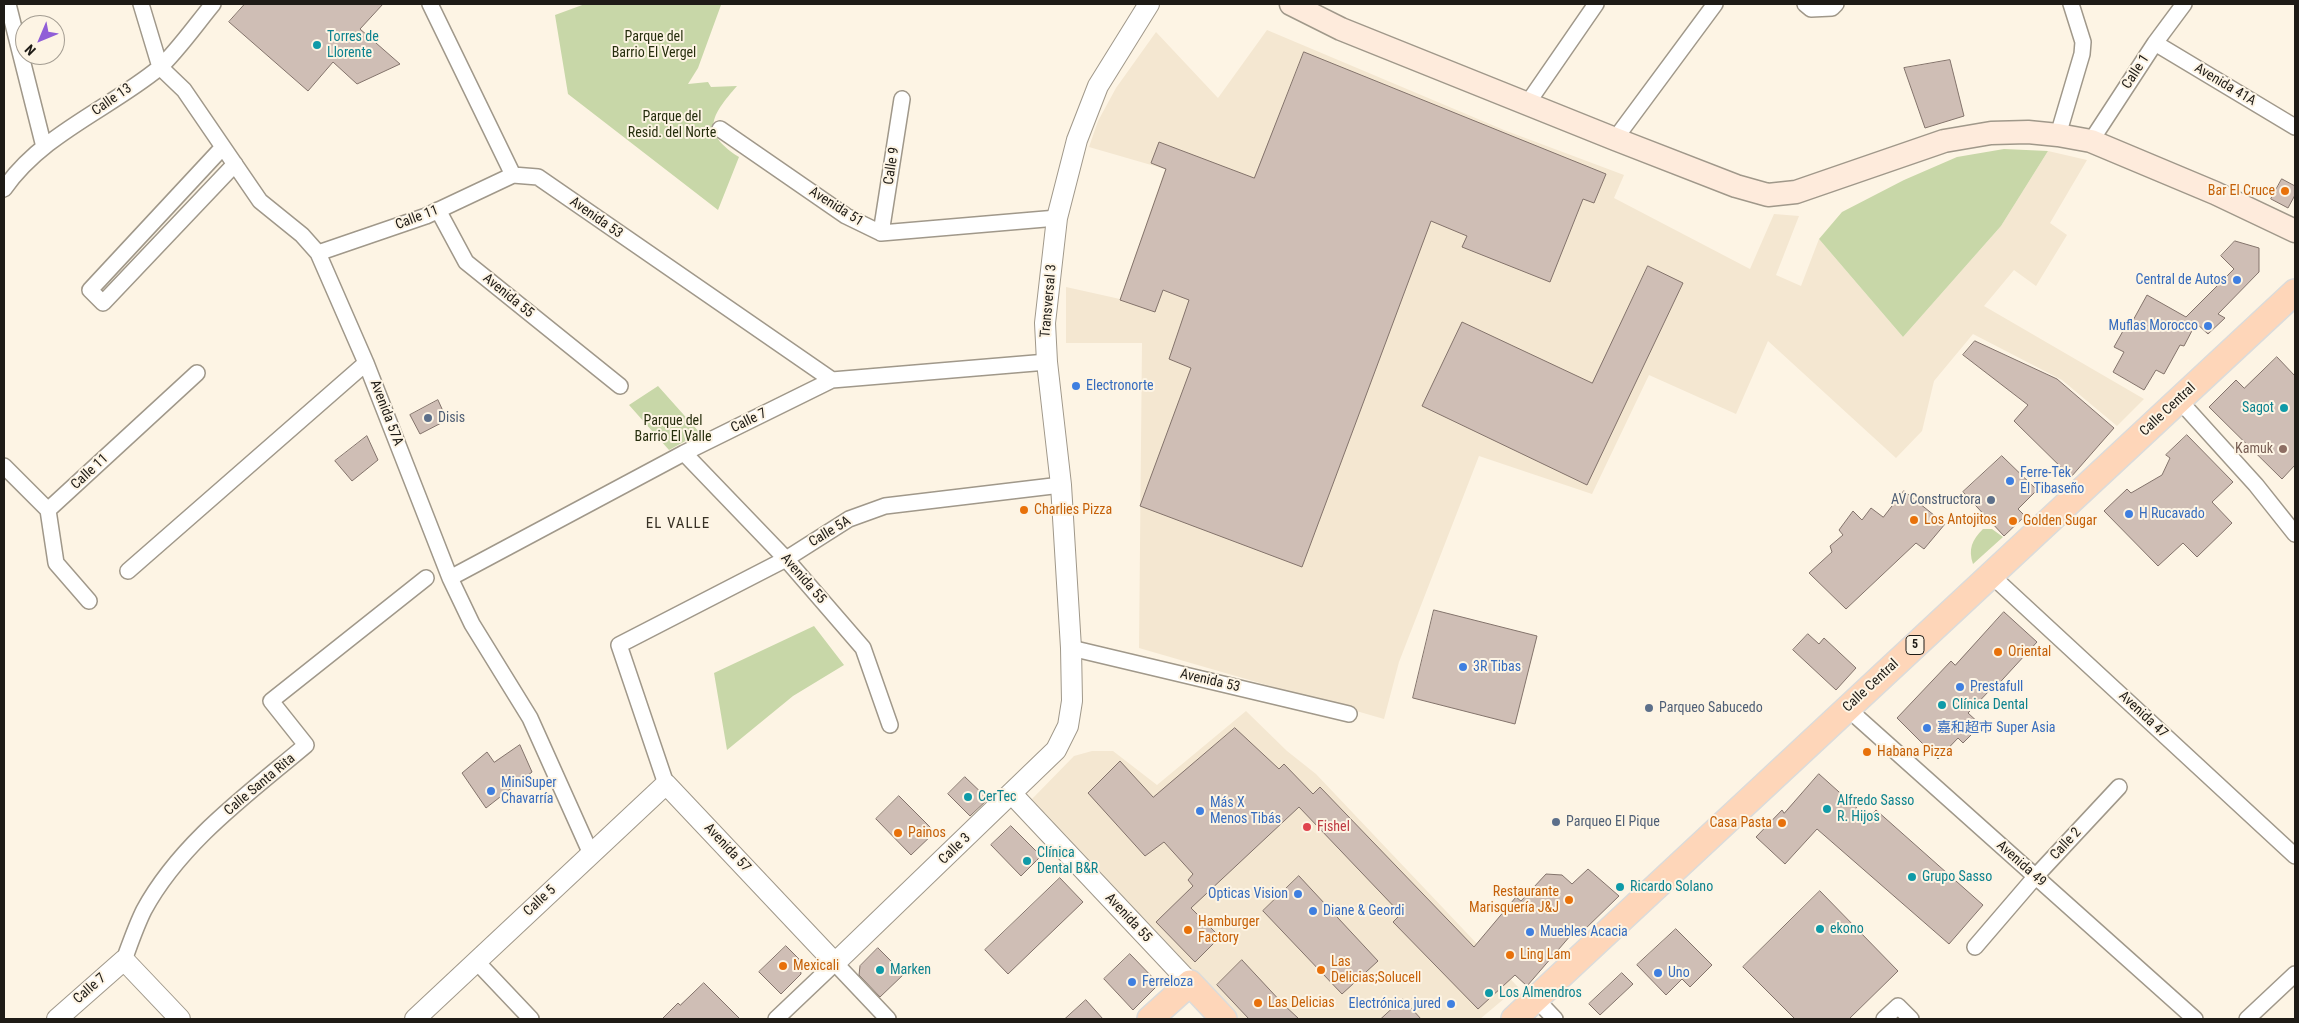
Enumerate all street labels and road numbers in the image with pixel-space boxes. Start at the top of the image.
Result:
street label: Calle 1 [2119,52,2153,92]
street label: Avenida 41A [2191,60,2259,110]
street label: Calle 13 [89,80,135,120]
street label: Calle 9 [881,146,903,186]
street label: Avenida 51 [806,184,866,230]
street label: Avenida 53 [566,194,626,242]
street label: Calle 11 [393,202,441,234]
street label: Transversal 3 [1037,264,1061,338]
street label: Avenida 55 [479,270,537,322]
street label: Avenida 57A [366,378,406,448]
street label: Calle Central [2137,380,2199,440]
street label: Calle 7 [728,405,770,437]
street label: Calle 11 [68,451,112,493]
street label: Calle 5A [806,513,854,551]
street label: Avenida 55 [777,551,829,607]
road number: 5 [1906,636,1924,654]
street label: Calle Central [1840,656,1902,716]
street label: Avenida 53 [1178,666,1242,696]
street label: Avenida 47 [2115,688,2171,742]
street label: Calle Santa Rita [221,751,299,819]
street label: Avenida 57 [700,820,754,876]
street label: Calle 2 [2047,824,2085,864]
street label: Calle 3 [936,830,974,868]
street label: Avenida 49 [1993,837,2049,891]
street label: Calle 5 [520,882,560,920]
street label: Avenida 55 [1101,890,1155,946]
street label: Calle 7 [70,970,110,1008]

